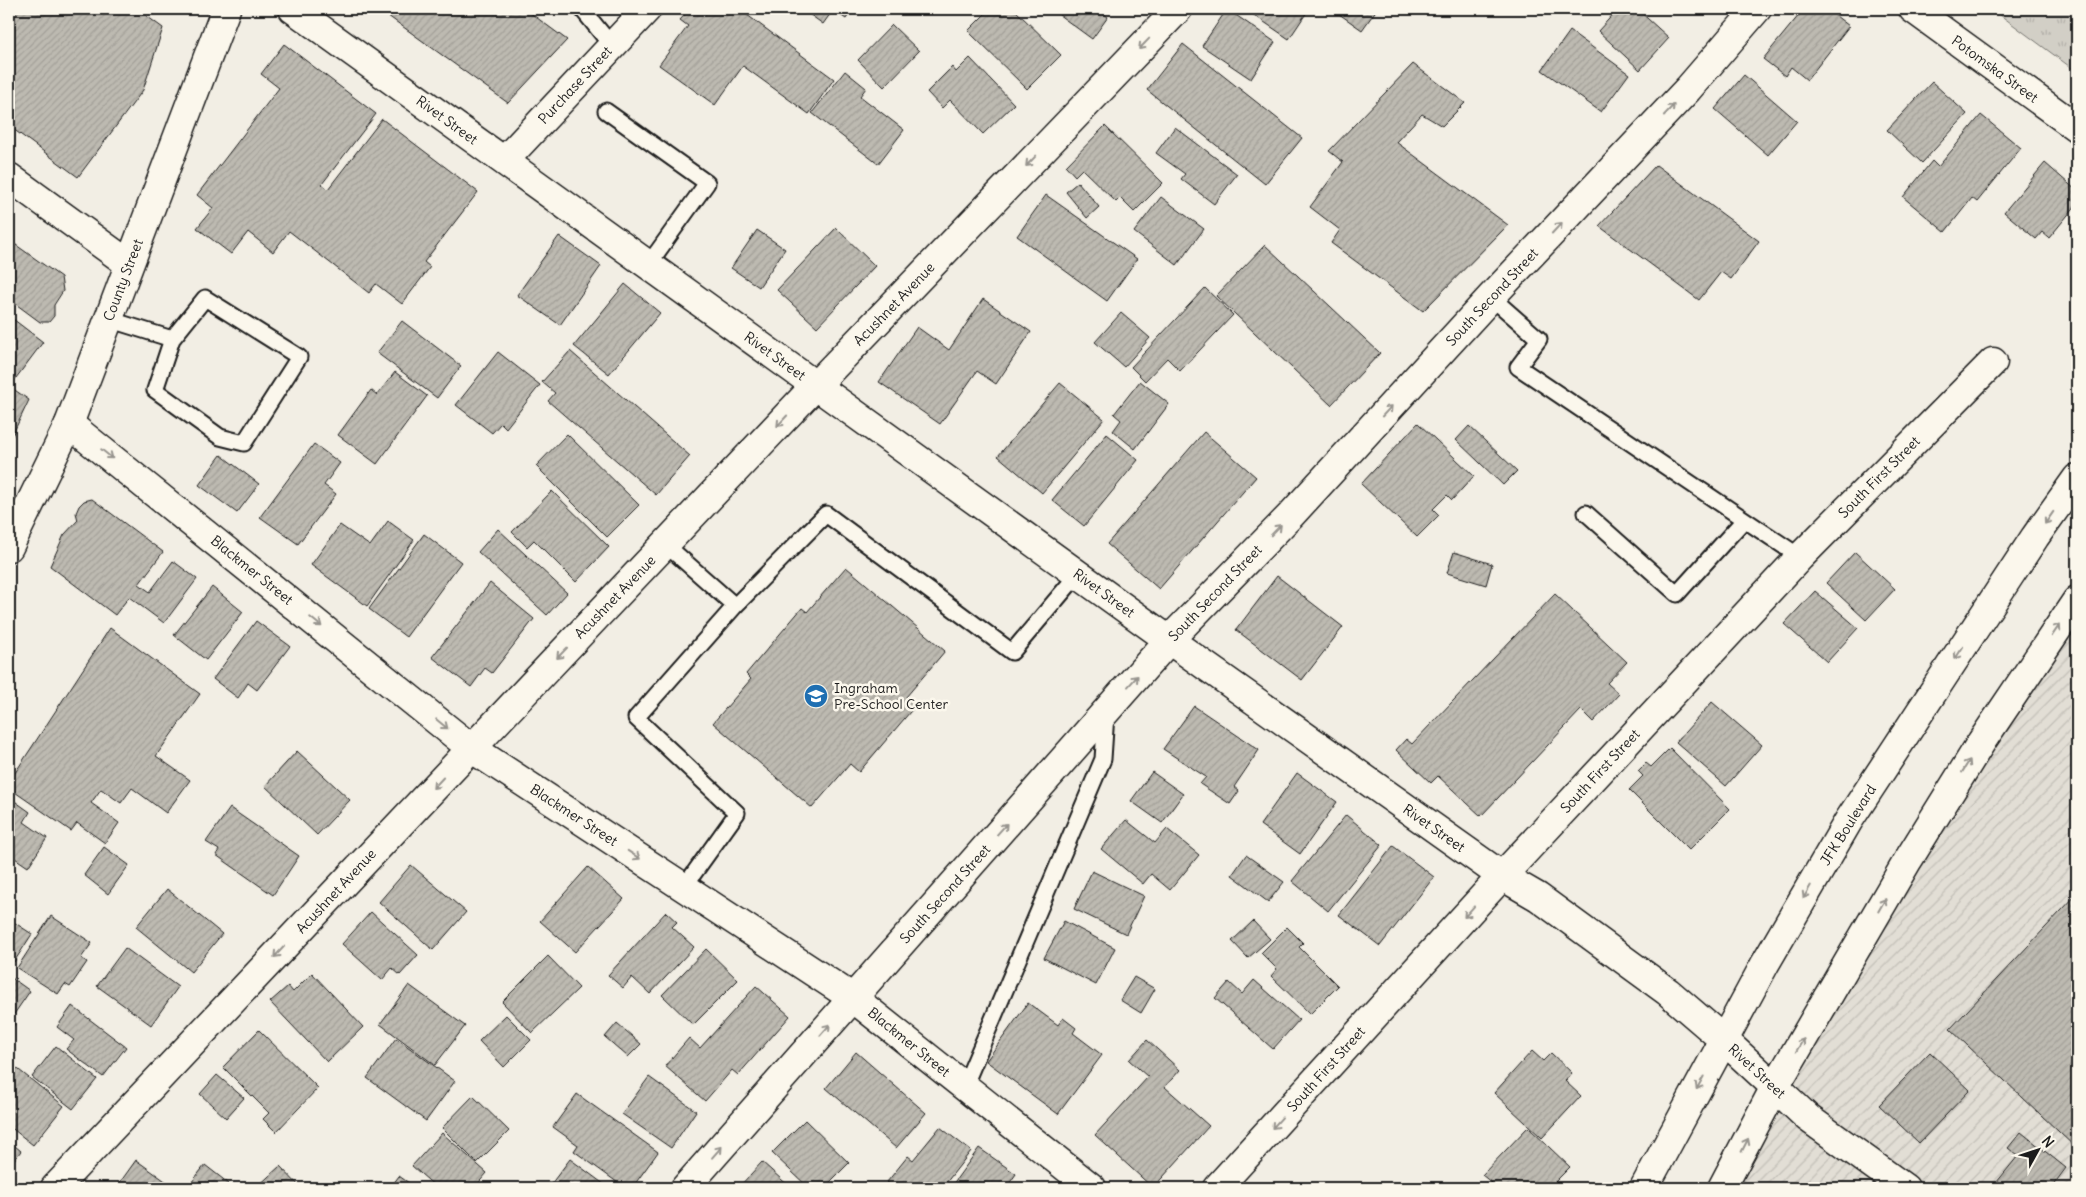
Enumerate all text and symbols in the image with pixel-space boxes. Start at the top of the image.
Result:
street label: Potomska Street [1948,31,2042,107]
one-way arrow [1138,38,1150,50]
street label: Purchase Street [534,42,616,128]
street label: Rivet Street [413,92,482,149]
one-way arrow [1663,103,1675,116]
one-way arrow [1025,155,1037,167]
one-way arrow [1551,221,1563,234]
street label: County Street [99,236,147,324]
street label: South Second Street [1442,244,1542,350]
street label: Acushnet Avenue [850,258,938,350]
street label: Rivet Street [741,328,810,385]
one-way arrow [1381,404,1393,417]
one-way arrow [776,414,788,427]
street label: South First Street [1834,432,1924,522]
one-way arrow [100,449,113,460]
one-way arrow [2044,510,2054,524]
one-way arrow [1270,524,1282,536]
street label: Blackmer Street [207,531,297,609]
street label: South Second Street [1164,541,1266,645]
street label: Acushnet Avenue [571,551,659,643]
street label: Rivet Street [1070,565,1139,622]
one-way arrow [309,616,322,627]
one-way arrow [2051,624,2061,638]
one-way arrow [556,646,568,659]
one-way arrow [1954,646,1964,660]
one-way arrow [1127,675,1139,688]
place label: Ingraham Pre-School Center [834,679,949,713]
school or university icon: Ingraham Pre-School Center [803,683,829,709]
one-way arrow [435,719,448,730]
street label: South First Street [1556,725,1644,817]
one-way arrow [1962,760,1972,774]
one-way arrow [432,777,444,790]
street label: Blackmer Street [527,780,621,850]
street label: JFK Boulevard [1816,781,1880,869]
street label: Rivet Street [1399,800,1469,856]
one-way arrow [996,823,1008,836]
street label: South Second Street [896,841,994,947]
street label: Acushnet Avenue [292,845,380,937]
one-way arrow [627,849,641,860]
one-way arrow [1801,885,1811,899]
one-way arrow [1877,898,1887,912]
one-way arrow [1463,906,1475,918]
one-way arrow [273,946,285,959]
street label: Blackmer Street [864,1003,954,1081]
street label: South First Street [1283,1022,1369,1115]
one-way arrow [819,1023,831,1036]
one-way arrow [1795,1039,1805,1053]
street label: Rivet Street [1725,1040,1790,1102]
one-way arrow [1695,1075,1705,1090]
one-way arrow [1271,1116,1283,1129]
north arrow [2014,1124,2064,1174]
text: N [2038,1132,2058,1151]
one-way arrow [1741,1138,1750,1153]
one-way arrow [712,1145,723,1158]

